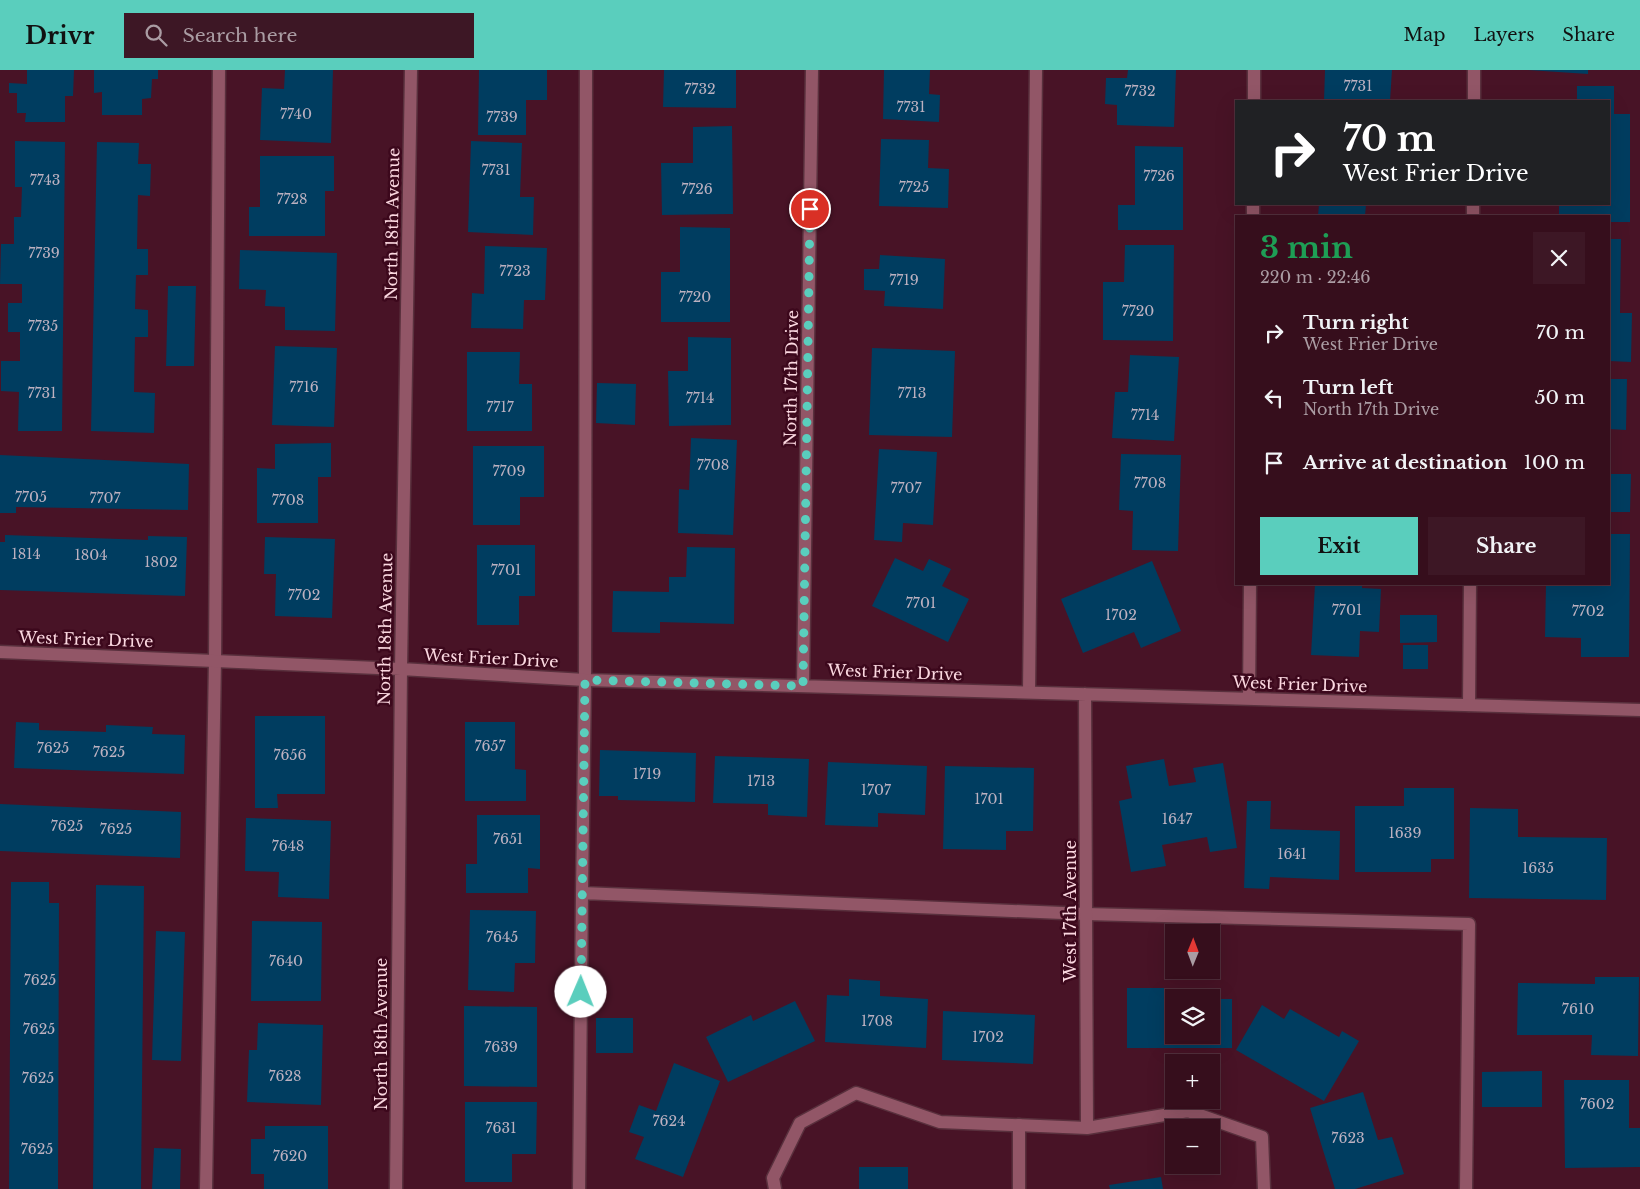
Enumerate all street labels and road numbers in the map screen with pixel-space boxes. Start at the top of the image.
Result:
street label: North 18th Avenue [381,148,403,300]
street label: North 17th Drive [780,310,802,446]
street label: North 18th Avenue [374,553,396,705]
street label: West Frier Drive [17,627,154,651]
street label: West Frier Drive [422,644,559,672]
street label: West Frier Drive [826,660,963,684]
street label: West Frier Drive [1231,672,1368,696]
street label: West 17th Avenue [1060,840,1080,983]
street label: North 18th Avenue [371,958,391,1110]

